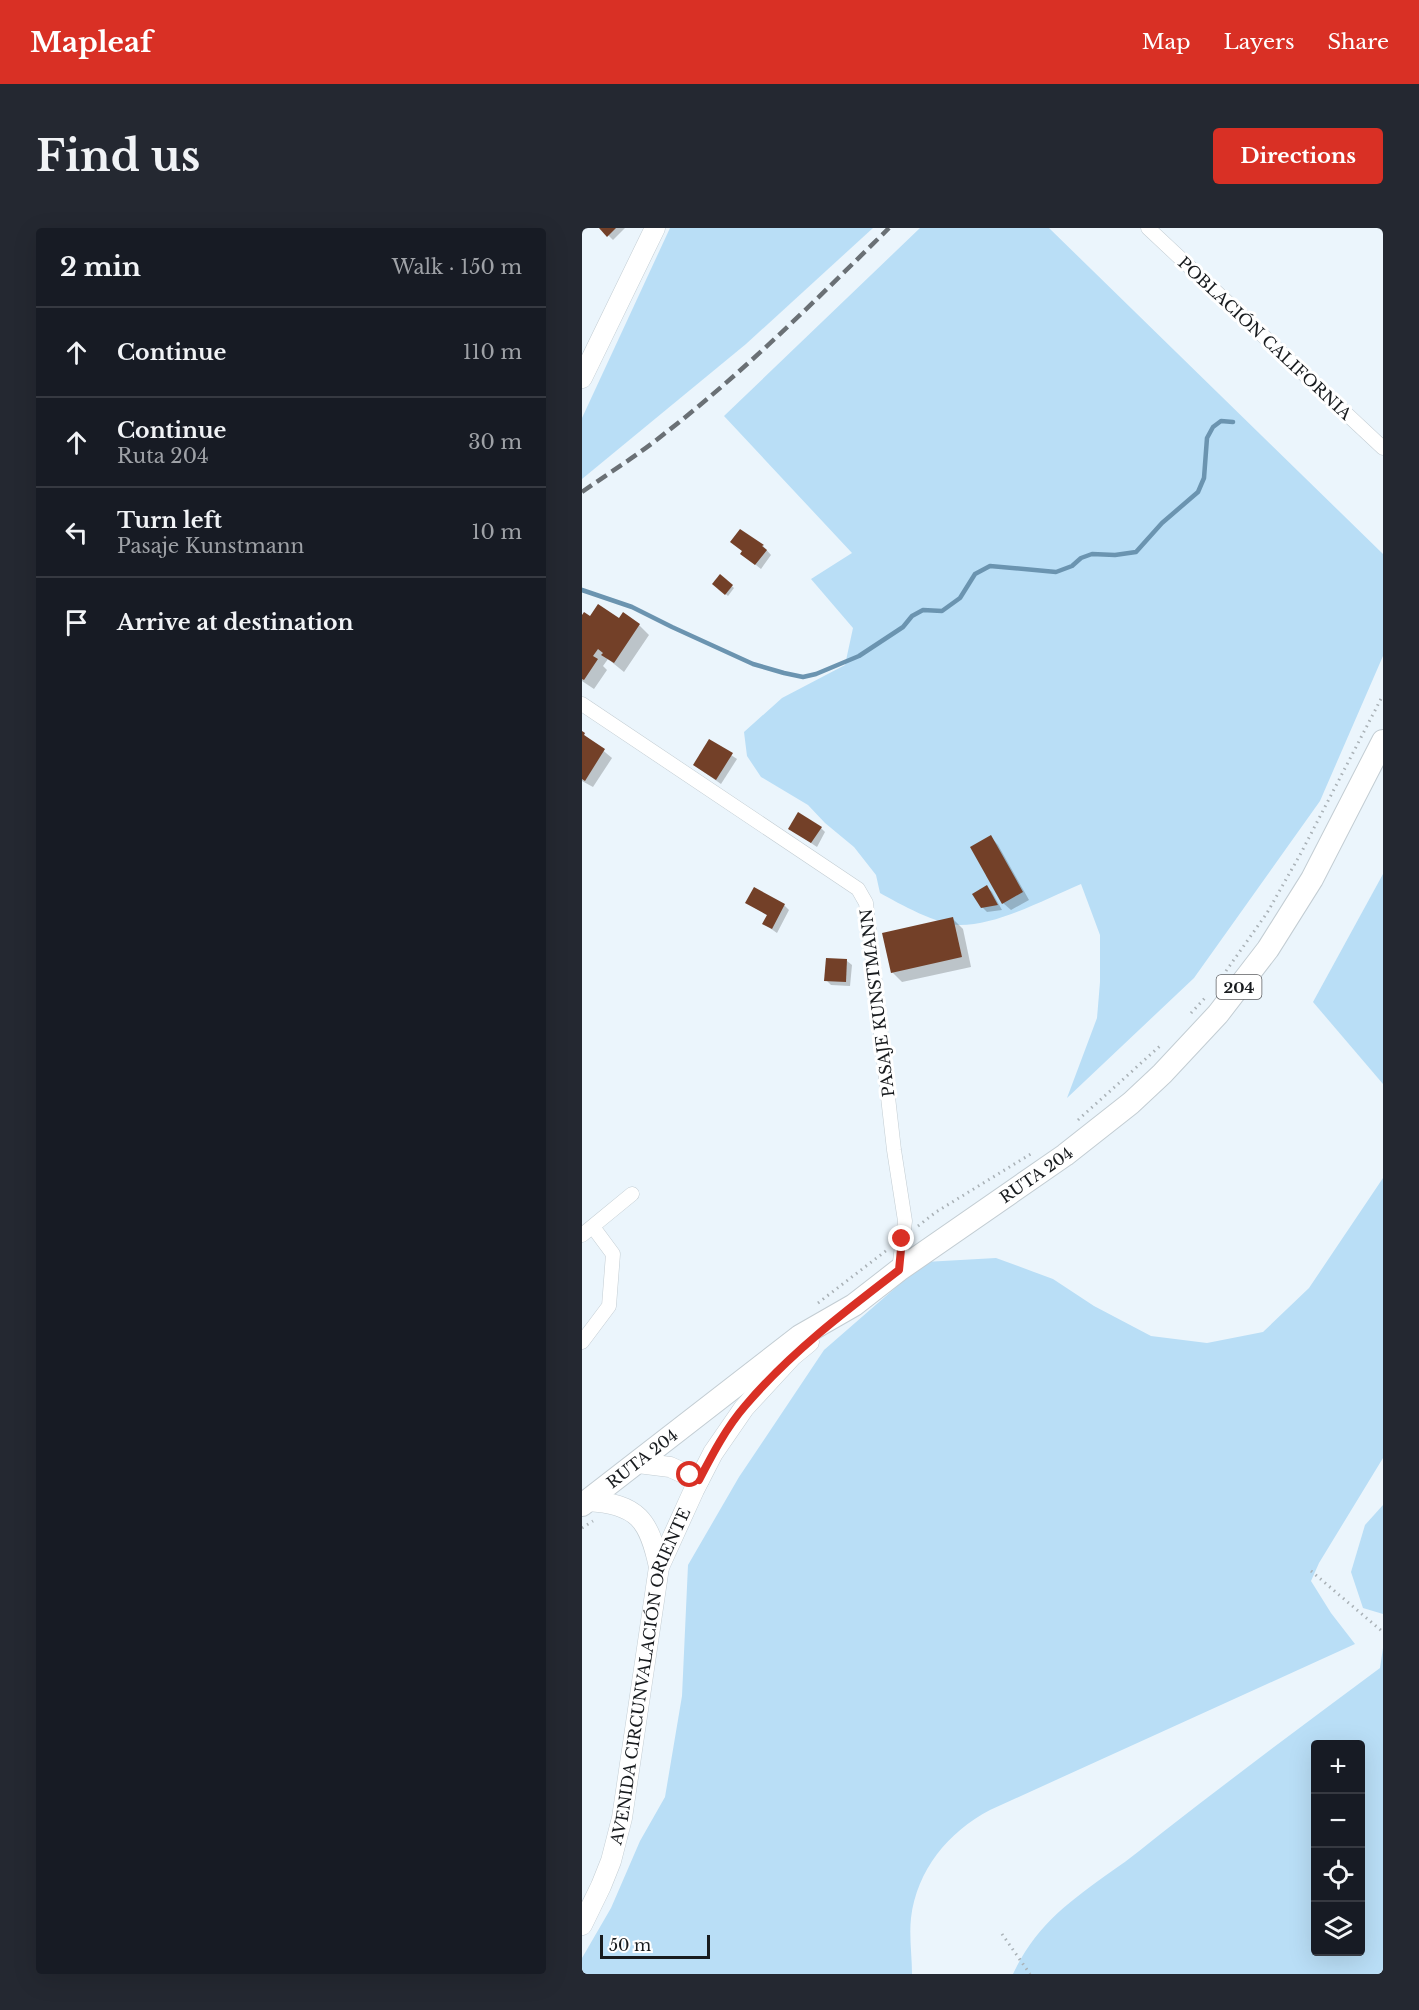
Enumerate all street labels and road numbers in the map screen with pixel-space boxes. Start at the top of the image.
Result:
street label: POBLACIÓN CALIFORNIA [1174,252,1356,424]
street label: PASAJE KUNSTMANN [856,908,898,1098]
road number: 204 [1216,975,1262,999]
street label: RUTA 204 [996,1143,1077,1207]
street label: RUTA 204 [602,1425,682,1492]
street label: AVENIDA CIRCUNVALACIÓN ORIENTE [605,1505,695,1848]

